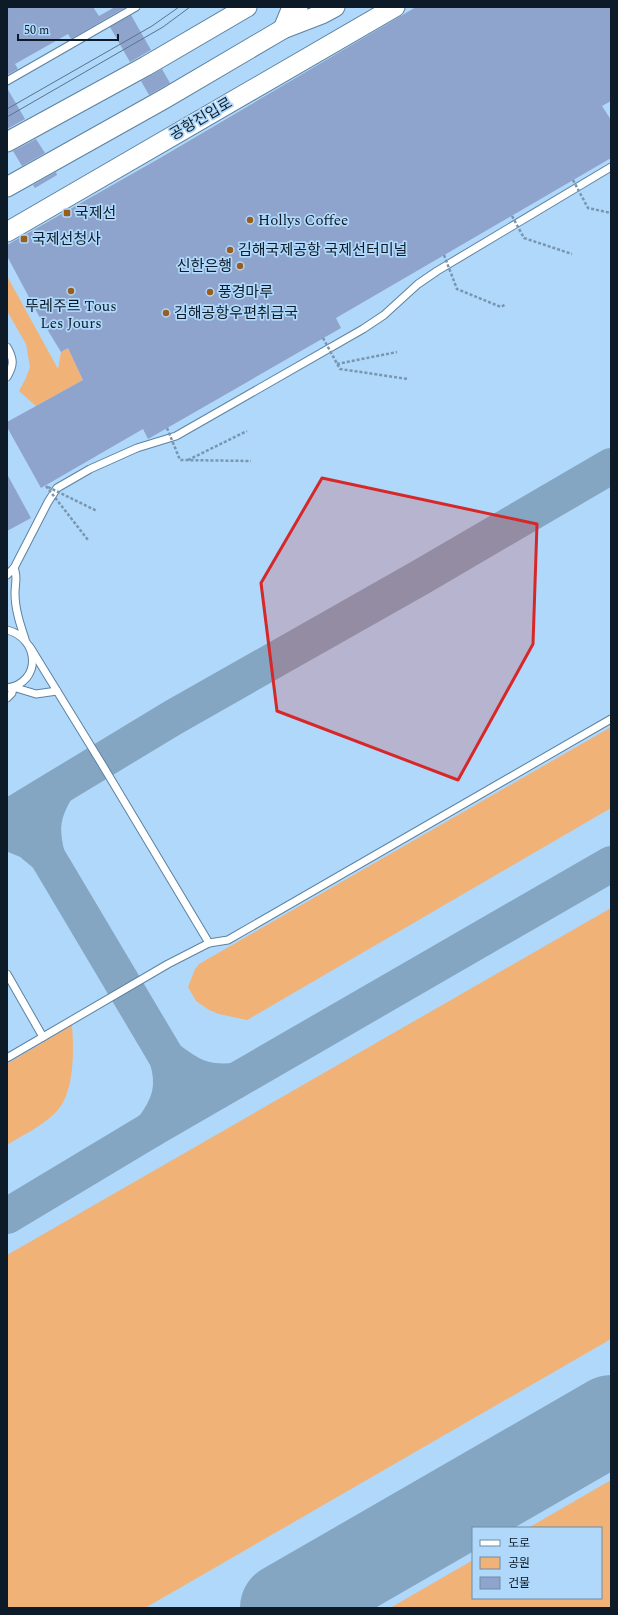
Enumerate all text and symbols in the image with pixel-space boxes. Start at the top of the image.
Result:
scale bar [18,16,118,42]
text: 50 m [24,21,49,40]
street label: 공항진입로 [165,92,237,146]
place label: 국제선 [75,202,116,225]
marker: 국제선 [62,208,72,218]
place label: Hollys Coffee [258,209,348,232]
marker: Hollys Coffee [245,215,255,225]
place label: 국제선청사 [32,228,101,251]
marker: 국제선청사 [19,234,29,244]
place label: 김해국제공항 국제선터미널 [238,239,407,262]
marker: 김해국제공항 국제선터미널 [225,245,235,255]
place label: 신한은행 [177,255,232,278]
marker: 신한은행 [235,261,245,271]
place label: 풍경마루 [218,281,273,304]
marker: 뚜레주르 Tous Les Jours [66,286,76,296]
marker: 풍경마루 [205,287,215,297]
place label: 뚜레주르 Tous Les Jours [25,295,117,335]
place label: 김해공항우편취급국 [174,302,298,325]
marker: 김해공항우편취급국 [161,308,171,318]
legend [472,1527,602,1599]
text: 도로 [508,1534,530,1553]
text: 공원 [508,1554,530,1573]
text: 건물 [508,1574,530,1593]

